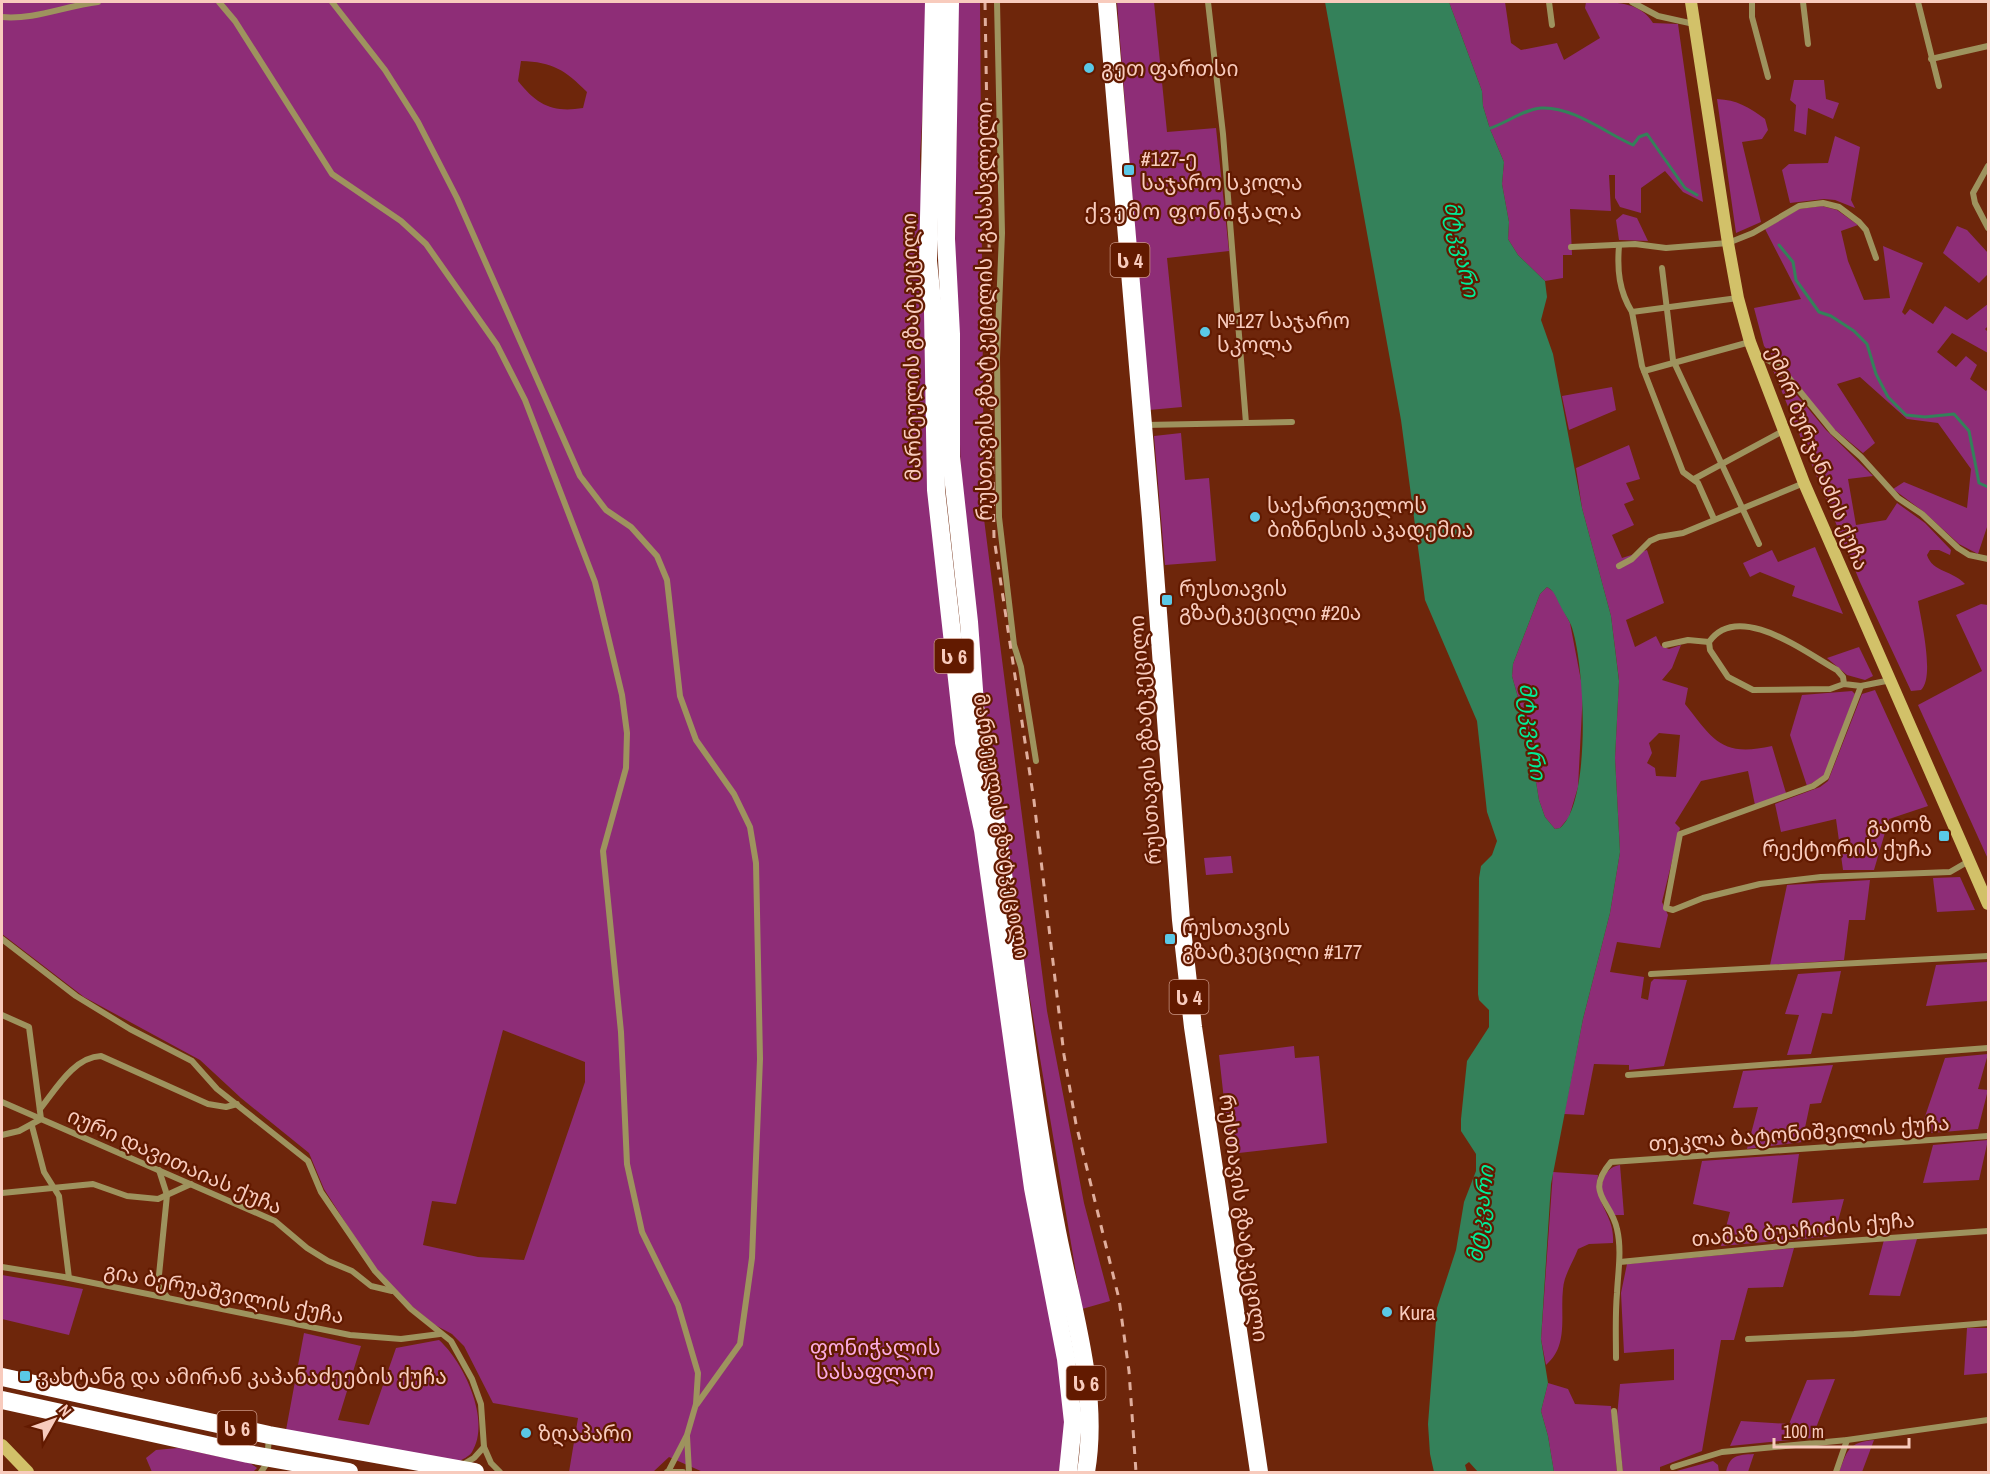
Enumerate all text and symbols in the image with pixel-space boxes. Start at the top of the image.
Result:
place label: გეთ ფართსი [1101,54,1239,83]
marker: გეთ ფართსი [1082,61,1096,75]
street label: რუსთავის გზატკეცილის I გასასვლელი [970,101,999,521]
place label: #127-ე საჯარო სკოლა [1141,144,1302,197]
marker: #127-ე საჯარო სკოლა [1122,163,1136,177]
district label: ქვემო ფონიჭალა [1085,196,1303,226]
water label: მტკვარი [1437,198,1487,301]
street label: მარნეულის გზატკეცილი [894,213,928,481]
road number: ს 4 [1110,243,1150,277]
place label: №127 საჯარო სკოლა [1217,306,1350,359]
marker: №127 საჯარო სკოლა [1198,325,1212,339]
street label: ემირ ბურჯანაძის ქუჩა [1760,342,1876,574]
place label: საქართველოს ბიზნესის აკადემია [1267,491,1473,544]
marker: საქართველოს ბიზნესის აკადემია [1248,510,1262,524]
place label: რუსთავის გზატკეცილი #20ა [1179,574,1361,627]
marker: რუსთავის გზატკეცილი #20ა [1160,593,1174,607]
street label: რუსთავის გზატკეცილი [1122,614,1168,866]
road number: ს 6 [934,639,974,673]
water label: მტკვარი [1512,681,1554,782]
street label: მარნეულის გზატკეცილი [967,691,1037,961]
place label: გაიოზ რექტორის ქუჩა [1762,810,1932,863]
marker: გაიოზ რექტორის ქუჩა [1937,829,1951,843]
place label: რუსთავის გზატკეცილი #177 [1182,913,1362,966]
marker: რუსთავის გზატკეცილი #177 [1163,932,1177,946]
road number: ს 4 [1170,980,1208,1014]
street label: რუსთავის გზატკეცილი [1212,1092,1276,1344]
street label: იური დავითაიას ქუჩა [63,1101,287,1221]
street label: თეკლა ბატონიშვილის ქუჩა [1648,1108,1950,1158]
water label: მტკვარი [1459,1163,1501,1264]
street label: თამაზ ბუაჩიძის ქუჩა [1690,1205,1916,1253]
street label: გია ბერუაშვილის ქუჩა [102,1256,346,1330]
place label: Kura [1399,1298,1436,1327]
marker: Kura [1380,1305,1394,1319]
park label: ფონიჭალის სასაფლაო [810,1333,940,1386]
place label: ვახტანგ და ამირან კაპანაძეების ქუჩა [37,1362,447,1391]
road number: ს 6 [1066,1366,1106,1400]
marker: ვახტანგ და ამირან კაპანაძეების ქუჩა [18,1369,32,1383]
north arrow [24,1390,84,1450]
text: N [54,1400,77,1421]
road number: ს 6 [218,1411,256,1445]
scale bar [1774,1411,1909,1449]
place label: ზღაპარი [538,1419,632,1448]
text: 100 m [1783,1419,1824,1444]
marker: ზღაპარი [519,1426,533,1440]

